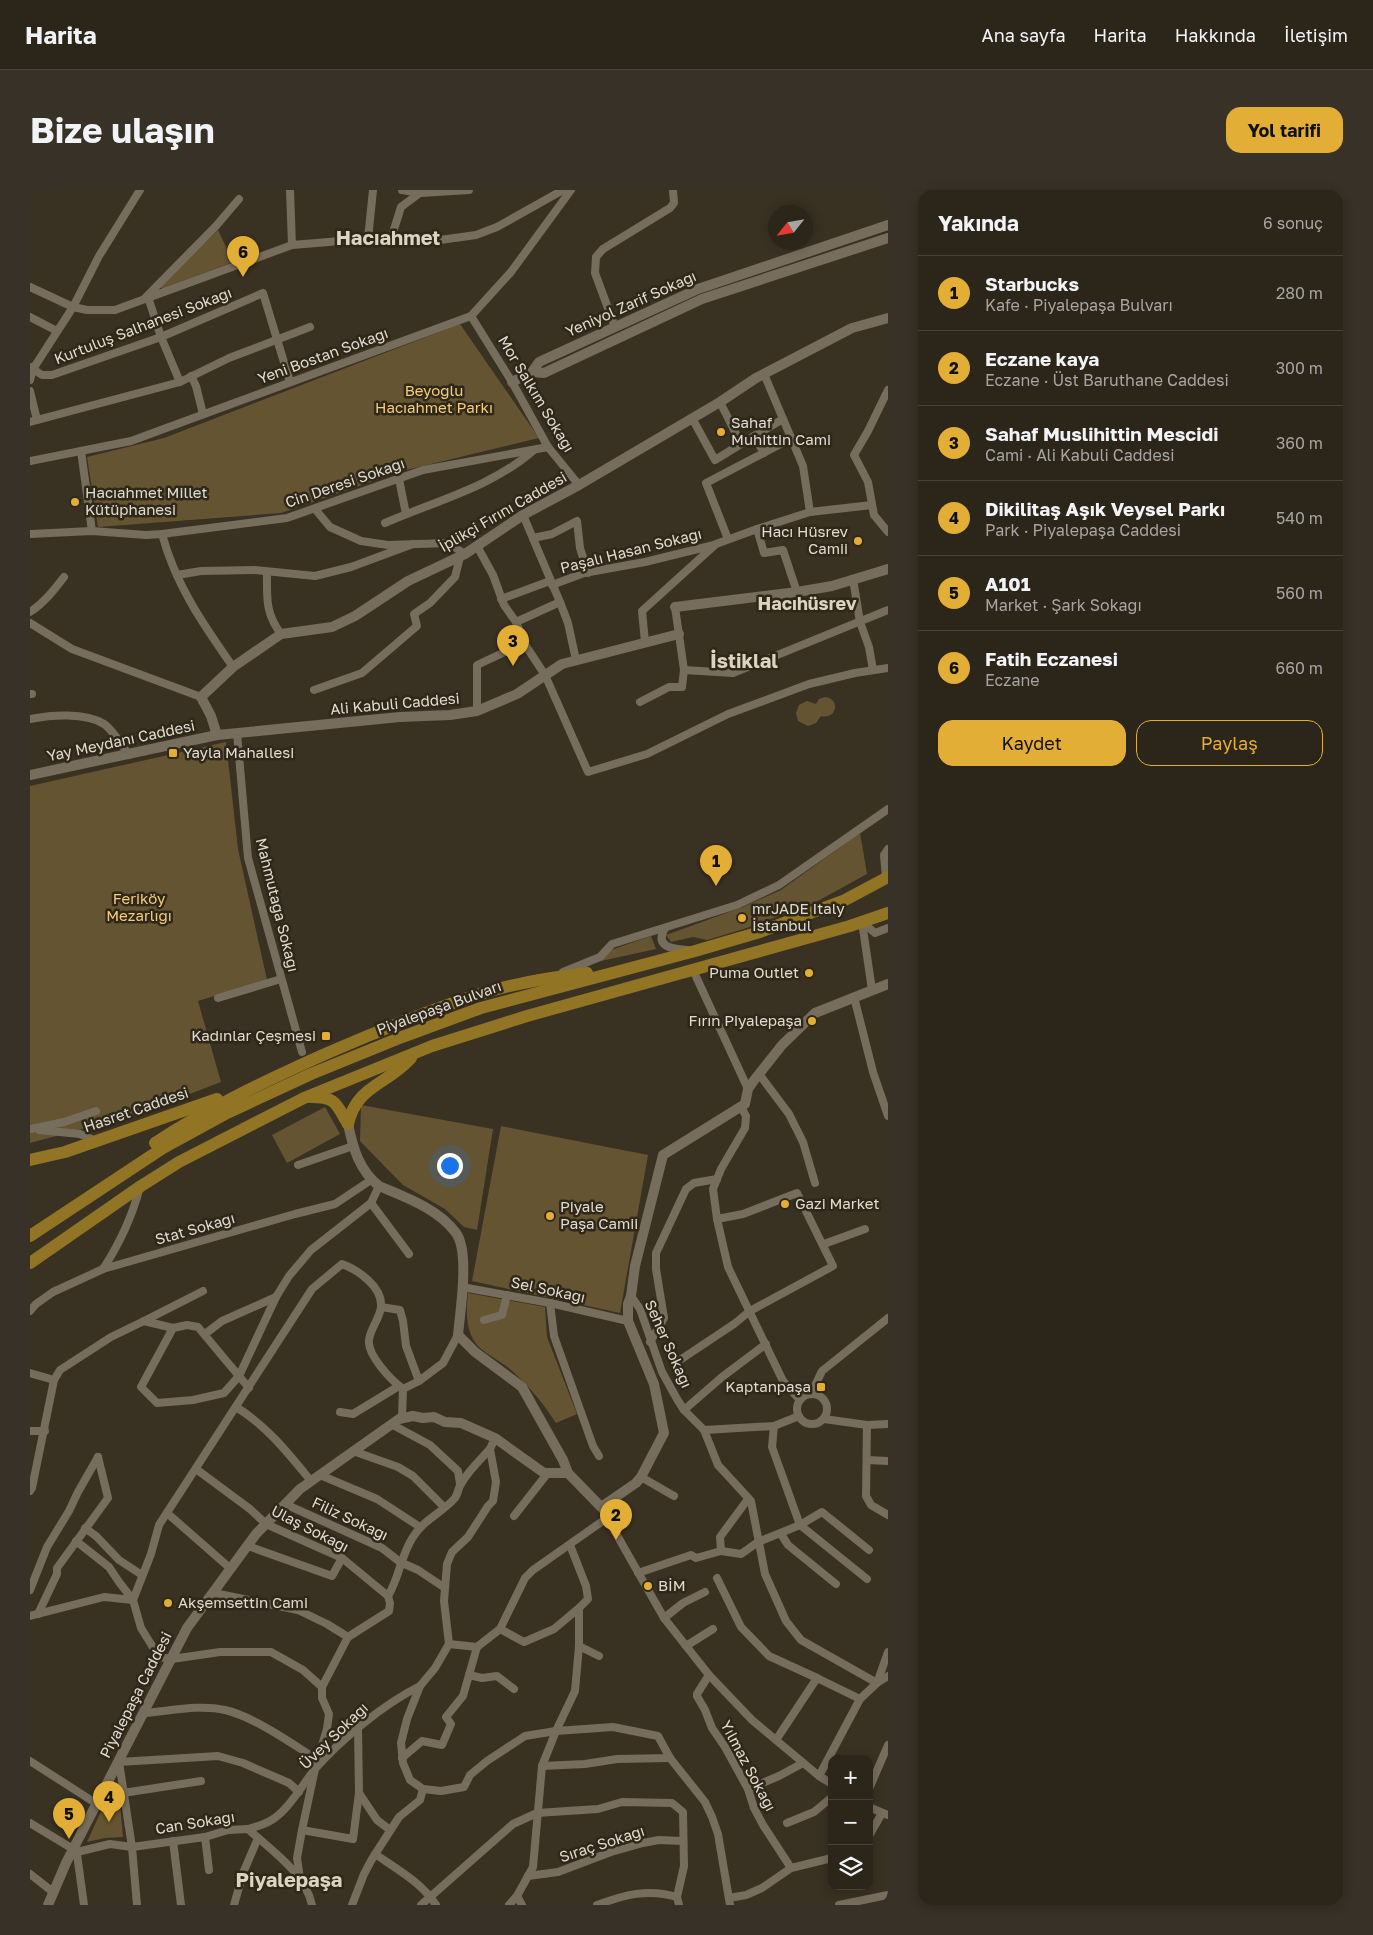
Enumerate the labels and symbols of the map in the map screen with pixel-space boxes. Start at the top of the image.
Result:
north arrow [768,205,813,250]
district label: Hacıahmet [336,225,440,249]
pin: 6 [227,236,259,277]
street label: Yeniyol Zarif Sokağı [562,266,699,340]
street label: Kurtuluş Salhanesi Sokağı [51,283,234,367]
street label: Yeni Bostan Sokağı [255,323,390,387]
street label: Mor Salkım Sokağı [495,332,579,455]
park label: Beyoğlu Hacıahmet Parkı [375,381,493,416]
place label: Sahaf Muhittin Cami [731,413,831,448]
marker: Sahaf Muhittin Cami [715,426,727,438]
street label: Cin Deresi Sokağı [283,453,407,511]
street label: İplikçi Fırını Caddesi [435,467,570,555]
place label: Hacıahmet Millet Kütüphanesi [85,483,208,518]
marker: Hacıahmet Millet Kütüphanesi [69,496,81,508]
place label: Hacı Hüsrev Camii [761,522,849,557]
street label: Paşalı Hasan Sokağı [558,524,703,576]
marker: Hacı Hüsrev Camii [852,535,864,547]
district label: Hacıhüsrev [758,592,857,614]
pin: 3 [497,625,529,666]
district label: İstiklal [710,648,778,672]
street label: Ali Kabuli Caddesi [330,688,460,718]
street label: Yay Meydanı Caddesi [45,716,196,764]
place label: Yayla Mahallesi [183,743,294,761]
marker: Yayla Mahallesi [167,747,179,759]
street label: Mahmutağa Sokağı [253,836,303,974]
pin: 1 [700,845,732,886]
park label: Feriköy Mezarlığı [106,889,172,924]
place label: mrJADE Italy İstanbul [752,899,845,934]
marker: mrJADE Italy İstanbul [736,912,748,924]
place label: Puma Outlet [709,963,799,981]
marker: Puma Outlet [803,967,815,979]
street label: Piyalepaşa Bulvarı [374,976,503,1038]
place label: Fırın Piyalepaşa [688,1011,802,1029]
marker: Fırın Piyalepaşa [806,1015,818,1027]
place label: Kadınlar Çeşmesi [191,1026,316,1044]
marker: Kadınlar Çeşmesi [320,1030,332,1042]
street label: Hasret Caddesi [81,1083,191,1135]
your location [437,1153,463,1179]
place label: Gazi Market [795,1194,880,1212]
place label: Piyale Paşa Camii [560,1197,638,1232]
marker: Gazi Market [779,1198,791,1210]
street label: Stat Sokağı [153,1208,237,1248]
marker: Piyale Paşa Camii [544,1210,556,1222]
street label: Sel Sokağı [509,1272,587,1306]
street label: Seher Sokağı [641,1297,696,1390]
place label: Kaptanpaşa [725,1377,811,1395]
marker: Kaptanpaşa [815,1381,827,1393]
street label: Filiz Sokağı [310,1493,391,1544]
pin: 2 [600,1499,632,1540]
street label: Ulaş Sokağı [269,1501,352,1555]
place label: BİM [658,1576,686,1594]
marker: BİM [642,1580,654,1592]
place label: Akşemsettin Cami [178,1593,308,1611]
marker: Akşemsettin Cami [162,1597,174,1609]
street label: Piyalepaşa Caddesi [95,1628,175,1761]
street label: Üvey Sokağı [295,1698,371,1772]
street label: Yılmaz Sokağı [717,1717,780,1814]
pin: 4 [93,1781,125,1822]
pin: 5 [53,1798,85,1839]
street label: Can Sokağı [154,1807,236,1837]
street label: Sıraç Sokağı [557,1821,646,1865]
district label: Piyalepaşa [236,1867,342,1891]

